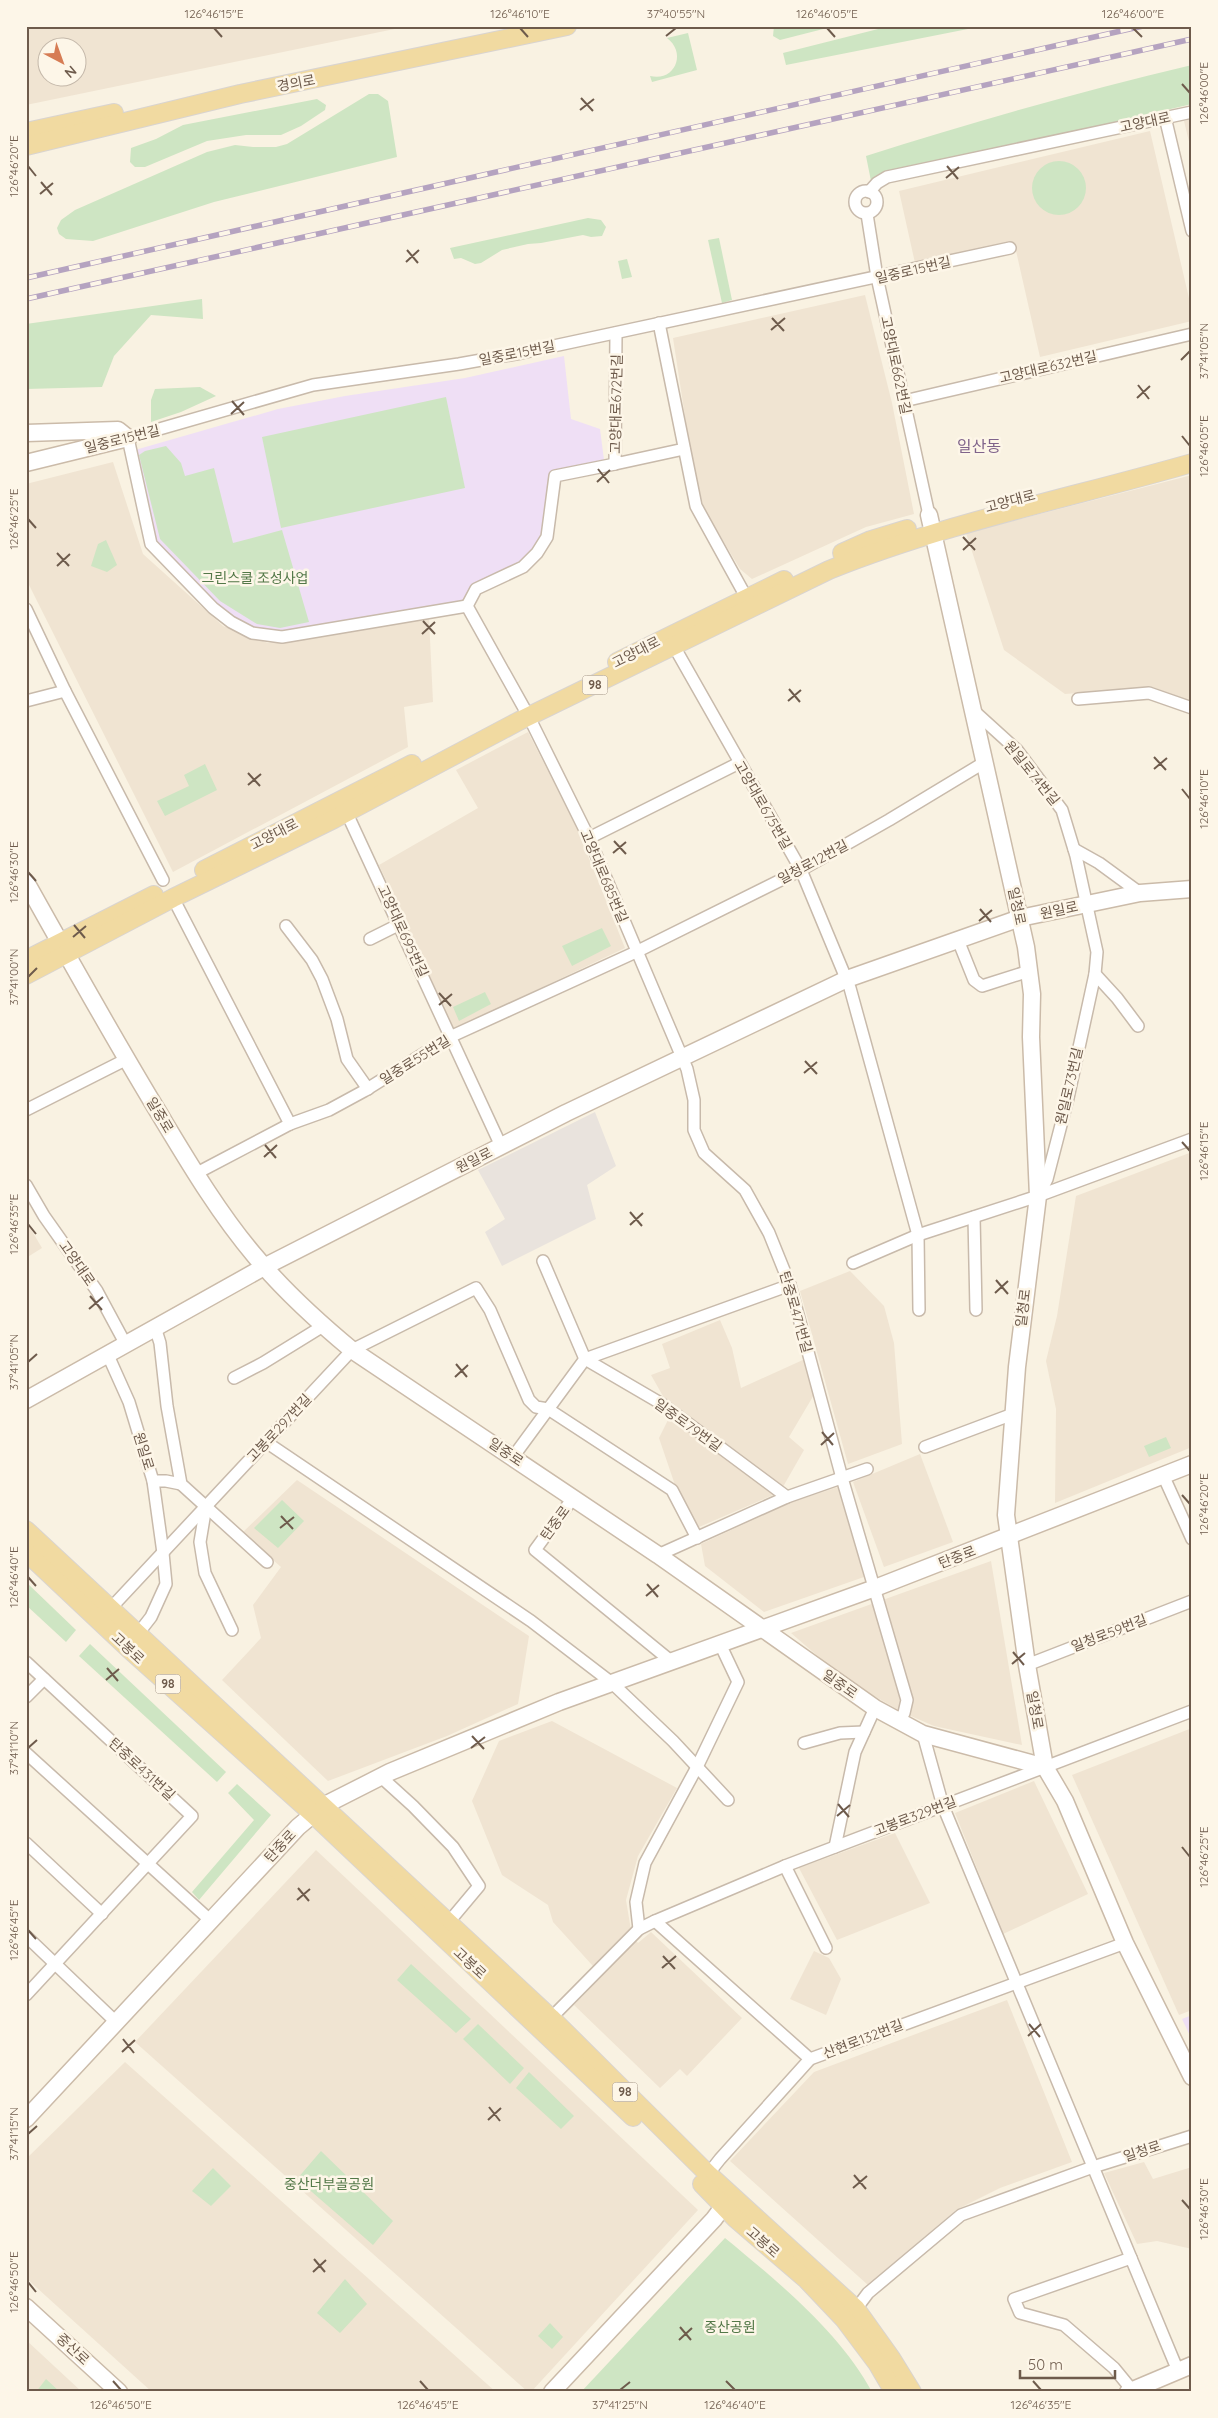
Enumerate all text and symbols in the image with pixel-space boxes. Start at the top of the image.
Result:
text: 126°46'15"E [184,6,244,21]
text: 126°46'10"E [490,6,550,21]
text: 37°40'55"N [647,6,705,21]
text: 126°46'05"E [796,6,858,21]
text: 126°46'00"E [1102,6,1164,21]
north arrow [38,38,88,88]
text: N [61,62,80,82]
text: 126°46'00"E [1196,62,1211,124]
street label: 경의로 [275,70,317,96]
street label: 고양대로 [1118,108,1172,136]
text: 126°46'20"E [6,135,21,197]
street label: 일중로15번길 [873,253,953,287]
street label: 고양대로662번길 [877,314,915,416]
text: 37°41'05"N [1196,323,1211,379]
street label: 일중로15번길 [477,337,557,369]
street label: 고양대로632번길 [997,347,1099,387]
street label: 고양대로672번길 [606,354,626,454]
text: 126°46'05"E [1196,415,1211,477]
street label: 일중로15번길 [82,421,162,457]
district label: 일산동 [957,436,1001,456]
street label: 고양대로 [983,486,1037,516]
text: 126°46'25"E [6,488,21,550]
park label: 그린스쿨 조성사업 [202,569,308,587]
street label: 고양대로 [609,632,663,672]
road number: 98 [582,676,608,694]
street label: 원일로74번길 [1000,737,1064,809]
street label: 고양대로675번길 [730,757,796,853]
text: 126°46'10"E [1196,769,1211,829]
street label: 고양대로 [247,814,301,854]
street label: 고양대로685번길 [576,826,632,926]
street label: 일청로12번길 [775,836,851,888]
text: 126°46'30"E [6,841,21,903]
street label: 고양대로695번길 [374,882,432,980]
street label: 일청로 [1004,885,1030,927]
street label: 원일로 [1038,897,1080,923]
text: 37°41'00"N [6,948,21,1006]
street label: 일중로55번길 [376,1031,454,1089]
street label: 원일로73번길 [1051,1046,1087,1126]
street label: 일중로 [142,1094,178,1136]
text: 126°46'15"E [1196,1121,1211,1181]
street label: 원일로 [453,1143,495,1177]
text: 126°46'35"E [6,1193,21,1254]
street label: 고양대로 [55,1237,99,1289]
street label: 탄중로471번길 [776,1269,816,1355]
street label: 일청로 [1012,1288,1034,1328]
text: 37°41'05"N [6,1334,21,1390]
street label: 고봉로297번길 [243,1390,315,1466]
street label: 일중로79번길 [651,1394,725,1456]
street label: 원일로 [130,1430,158,1472]
street label: 일중로 [485,1434,527,1470]
text: 126°46'20"E [1196,1473,1211,1535]
street label: 탄중로 [536,1502,574,1544]
street label: 탄중로 [936,1542,978,1572]
text: 126°46'40"E [6,1546,21,1608]
street label: 일청로59번길 [1069,1610,1149,1656]
street label: 고봉로 [108,1628,148,1668]
street label: 일중로 [819,1666,861,1703]
road number: 98 [156,1675,180,1694]
street label: 일청로 [1023,1689,1047,1731]
text: 37°41'10"N [6,1721,21,1775]
street label: 탄중로431번길 [105,1734,179,1804]
street label: 고봉로329번길 [871,1792,959,1840]
street label: 탄중로 [260,1826,300,1866]
text: 126°46'25"E [1196,1826,1211,1888]
text: 126°46'45"E [6,1899,21,1961]
street label: 고봉로 [450,1943,490,1983]
street label: 산현로132번길 [820,2015,906,2063]
road number: 98 [612,2082,638,2102]
text: 37°41'15"N [6,2107,21,2161]
street label: 일청로 [1121,2136,1163,2166]
park label: 중산더부골공원 [284,2175,374,2193]
text: 126°46'30"E [1196,2178,1211,2240]
street label: 고봉로 [743,2223,784,2262]
text: 126°46'50"E [6,2251,21,2313]
park label: 중산공원 [704,2318,756,2336]
street label: 중산로 [53,2329,93,2369]
scale bar [1020,2348,1116,2380]
text: 50 m [1028,2355,1063,2374]
text: 126°46'50"E [90,2397,152,2412]
text: 126°46'45"E [398,2397,459,2412]
text: 37°41'25"N [592,2397,648,2412]
text: 126°46'40"E [704,2397,766,2412]
text: 126°46'35"E [1011,2397,1072,2412]

